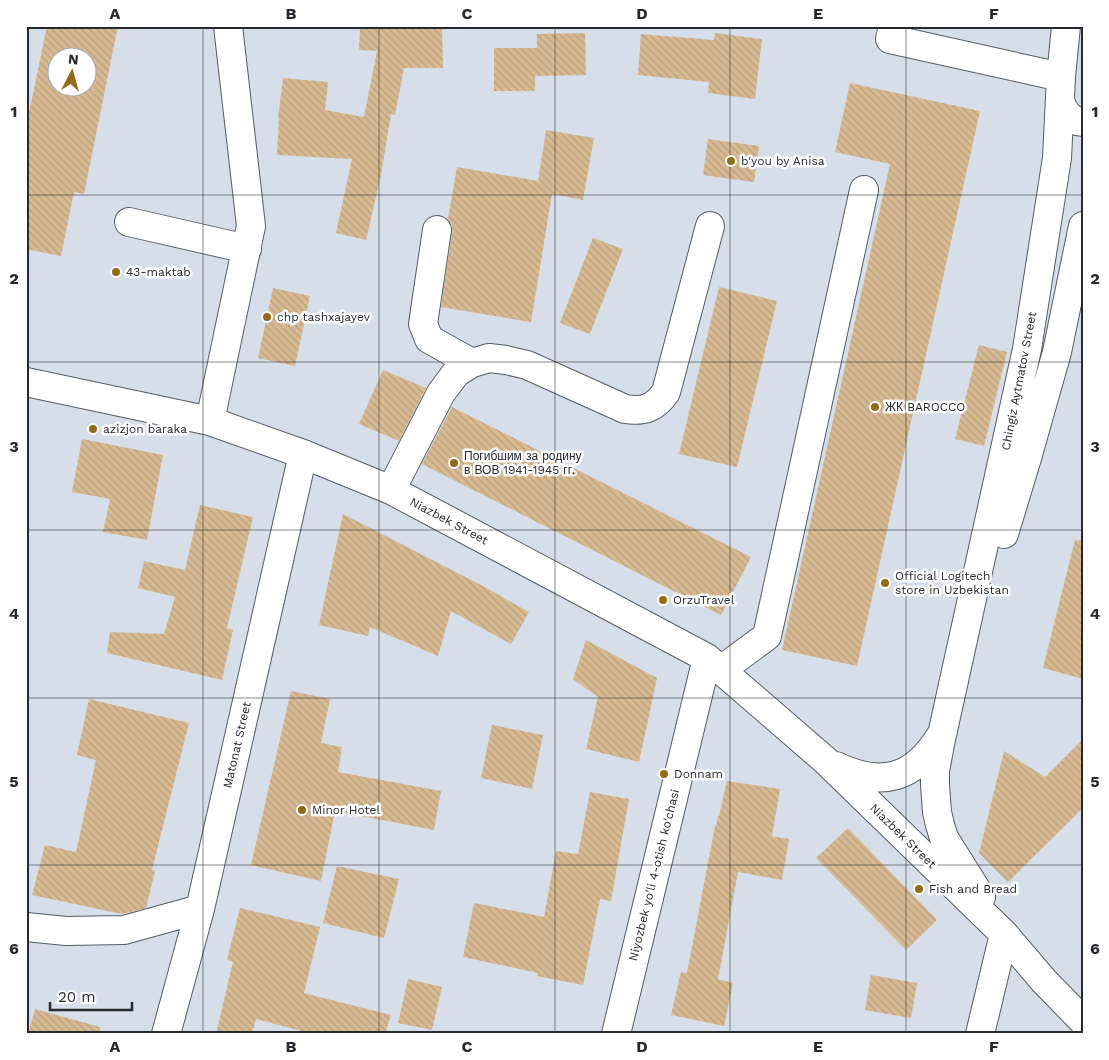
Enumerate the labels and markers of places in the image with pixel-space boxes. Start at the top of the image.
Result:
place label: b'you by Anisa [741,154,825,168]
marker: b'you by Anisa [725,155,737,167]
place label: 43-maktab [126,265,191,279]
marker: 43-maktab [110,266,122,278]
place label: chp tashxajayev [277,310,371,324]
marker: chp tashxajayev [261,311,273,323]
place label: ЖК BAROCCO [885,400,965,414]
marker: ЖК BAROCCO [869,401,881,413]
place label: azizjon baraka [103,422,187,436]
marker: azizjon baraka [87,423,99,435]
place label: Погибшим за родину в ВОВ 1941-1945 гг. [464,449,582,477]
marker: Погибшим за родину в ВОВ 1941-1945 гг. [448,457,460,469]
place label: Official Logitech store in Uzbekistan [895,569,1009,597]
marker: Official Logitech store in Uzbekistan [879,577,891,589]
place label: OrzuTravel [673,593,735,607]
marker: OrzuTravel [657,594,669,606]
place label: Donnam [674,767,723,781]
marker: Donnam [658,768,670,780]
place label: Minor Hotel [312,803,381,817]
marker: Minor Hotel [296,804,308,816]
place label: Fish and Bread [929,882,1017,896]
marker: Fish and Bread [913,883,925,895]

